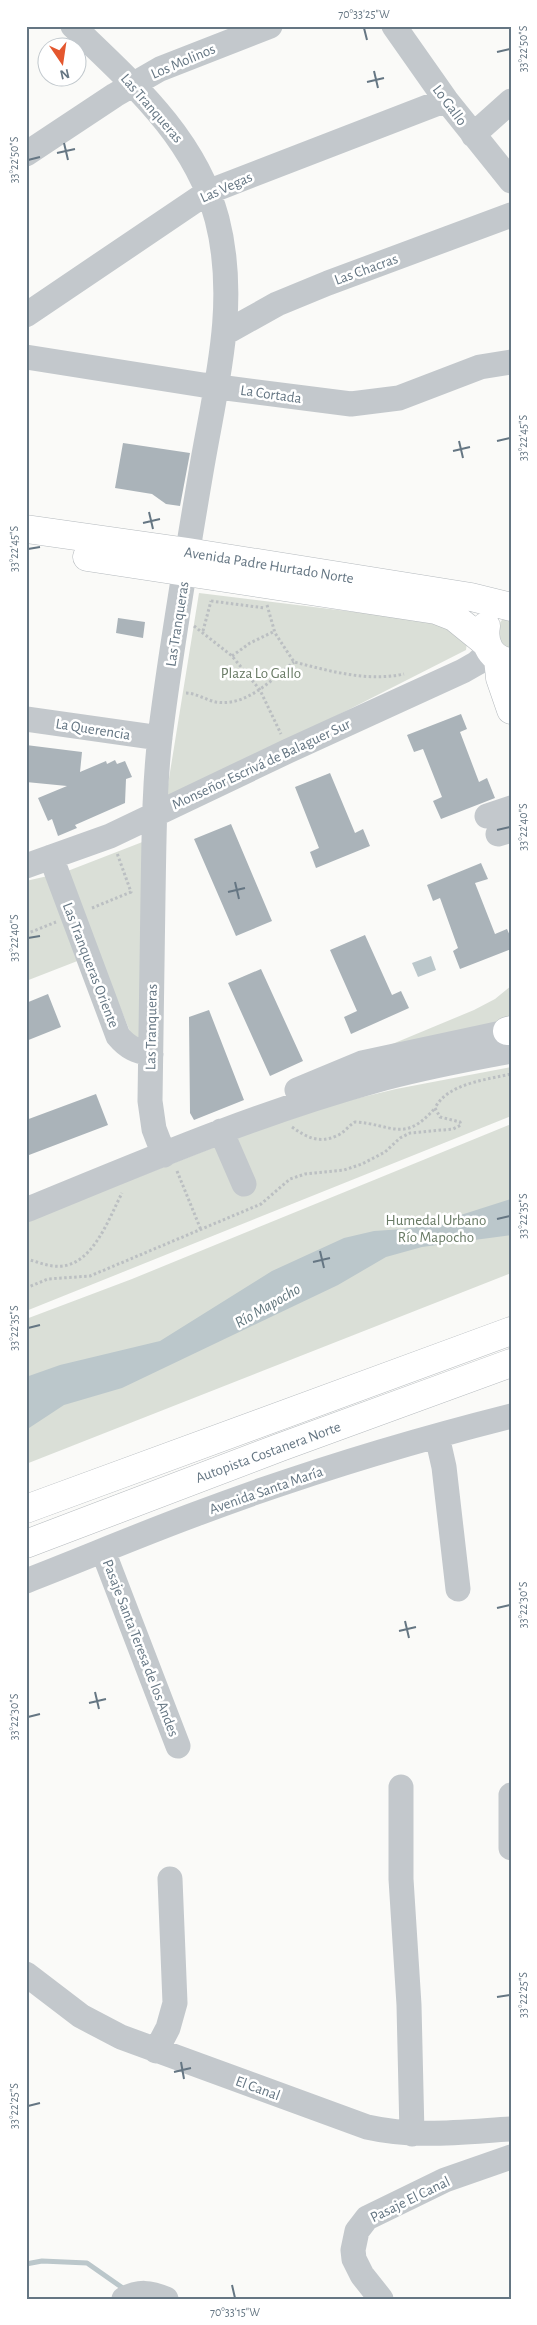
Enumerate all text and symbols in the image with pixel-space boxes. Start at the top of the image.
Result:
text: 70°33'25"W [338,8,390,20]
text: 33°22'50"S [517,25,529,72]
north arrow [38,38,88,88]
street label: Los Molinos [149,41,218,82]
text: N [58,66,71,82]
street label: Las Tranqueras [118,71,186,146]
street label: Lo Gallo [430,82,470,128]
text: 33°22'50"S [8,136,20,183]
street label: Las Vegas [198,169,255,206]
street label: Las Chacras [332,251,400,288]
street label: La Cortada [239,383,303,406]
text: 33°22'45"S [517,415,529,461]
text: 33°22'45"S [8,526,20,572]
street label: Avenida Padre Hurtado Norte [183,545,355,586]
street label: Las Tranqueras [163,580,192,668]
park label: Plaza Lo Gallo [221,666,301,681]
street label: La Querencia [54,716,131,743]
street label: Monseñor Escrivá de Balaguer Sur [170,716,353,812]
text: 33°22'40"S [517,803,529,851]
street label: Las Tranqueras Oriente [60,901,121,1030]
text: 33°22'40"S [8,914,20,962]
street label: Las Tranqueras [143,984,160,1070]
text: 33°22'35"S [517,1193,529,1239]
park label: Humedal Urbano Río Mapocho [386,1213,486,1245]
water label: Río Mapocho [232,1281,304,1332]
text: 33°22'35"S [8,1305,20,1351]
street label: Autopista Costanera Norte [194,1419,343,1486]
street label: Avenida Santa María [207,1464,325,1517]
street label: Pasaje Santa Teresa de los Andes [100,1558,181,1739]
text: 33°22'30"S [517,1581,529,1628]
text: 33°22'30"S [8,1693,20,1740]
text: 33°22'25"S [517,1972,529,2018]
street label: El Canal [233,2073,282,2103]
text: 33°22'25"S [8,2083,20,2129]
street label: Pasaje El Canal [368,2174,452,2225]
text: 70°33'15"W [210,2306,260,2318]

